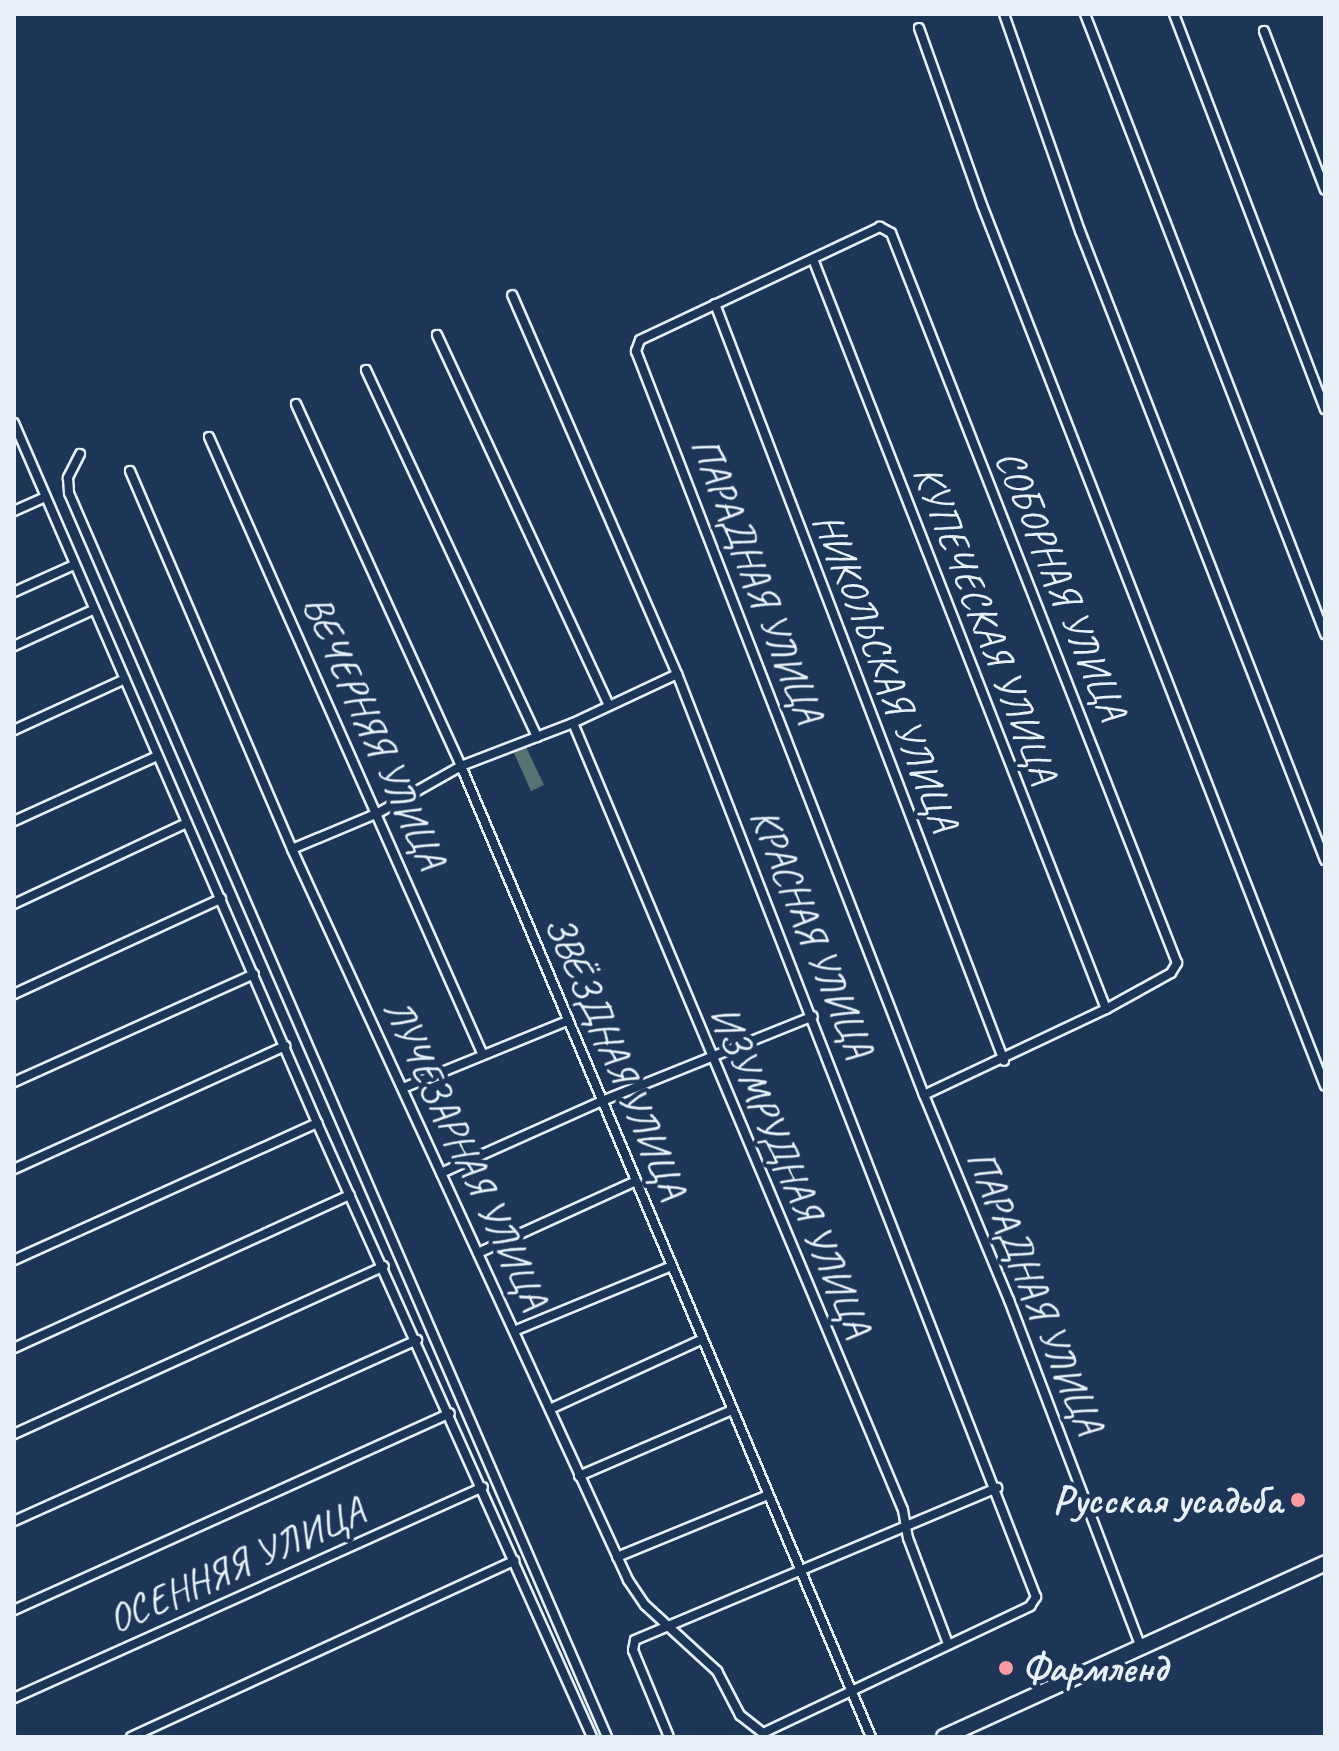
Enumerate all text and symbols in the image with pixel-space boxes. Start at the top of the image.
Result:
street label: ПАРАДНАЯ УЛИЦА [680,430,834,730]
street label: СОБОРНАЯ УЛИЦА [985,443,1137,727]
street label: КУПЕЧЕСКАЯ УЛИЦА [904,459,1068,789]
street label: НИКОЛЬСКАЯ УЛИЦА [803,507,969,837]
street label: ВЕЧЕРНЯЯ УЛИЦА [292,587,456,877]
street label: КРАСНАЯ УЛИЦА [740,800,884,1066]
street label: ЗВЁЗДНАЯ УЛИЦА [535,909,697,1205]
street label: ЛУЧЕЗАРНАЯ УЛИЦА [374,992,558,1316]
street label: ИЗУМРУДНАЯ УЛИЦА [700,999,882,1343]
street label: ПАРАДНАЯ УЛИЦА [956,1143,1114,1441]
place label: Русская усадьба [1053,1476,1282,1524]
street label: ОСЕННЯЯ УЛИЦА [101,1487,371,1643]
marker: Русская усадьба [1289,1491,1307,1509]
place label: Фармленд [1022,1644,1167,1692]
marker: Фармленд [997,1659,1015,1677]

